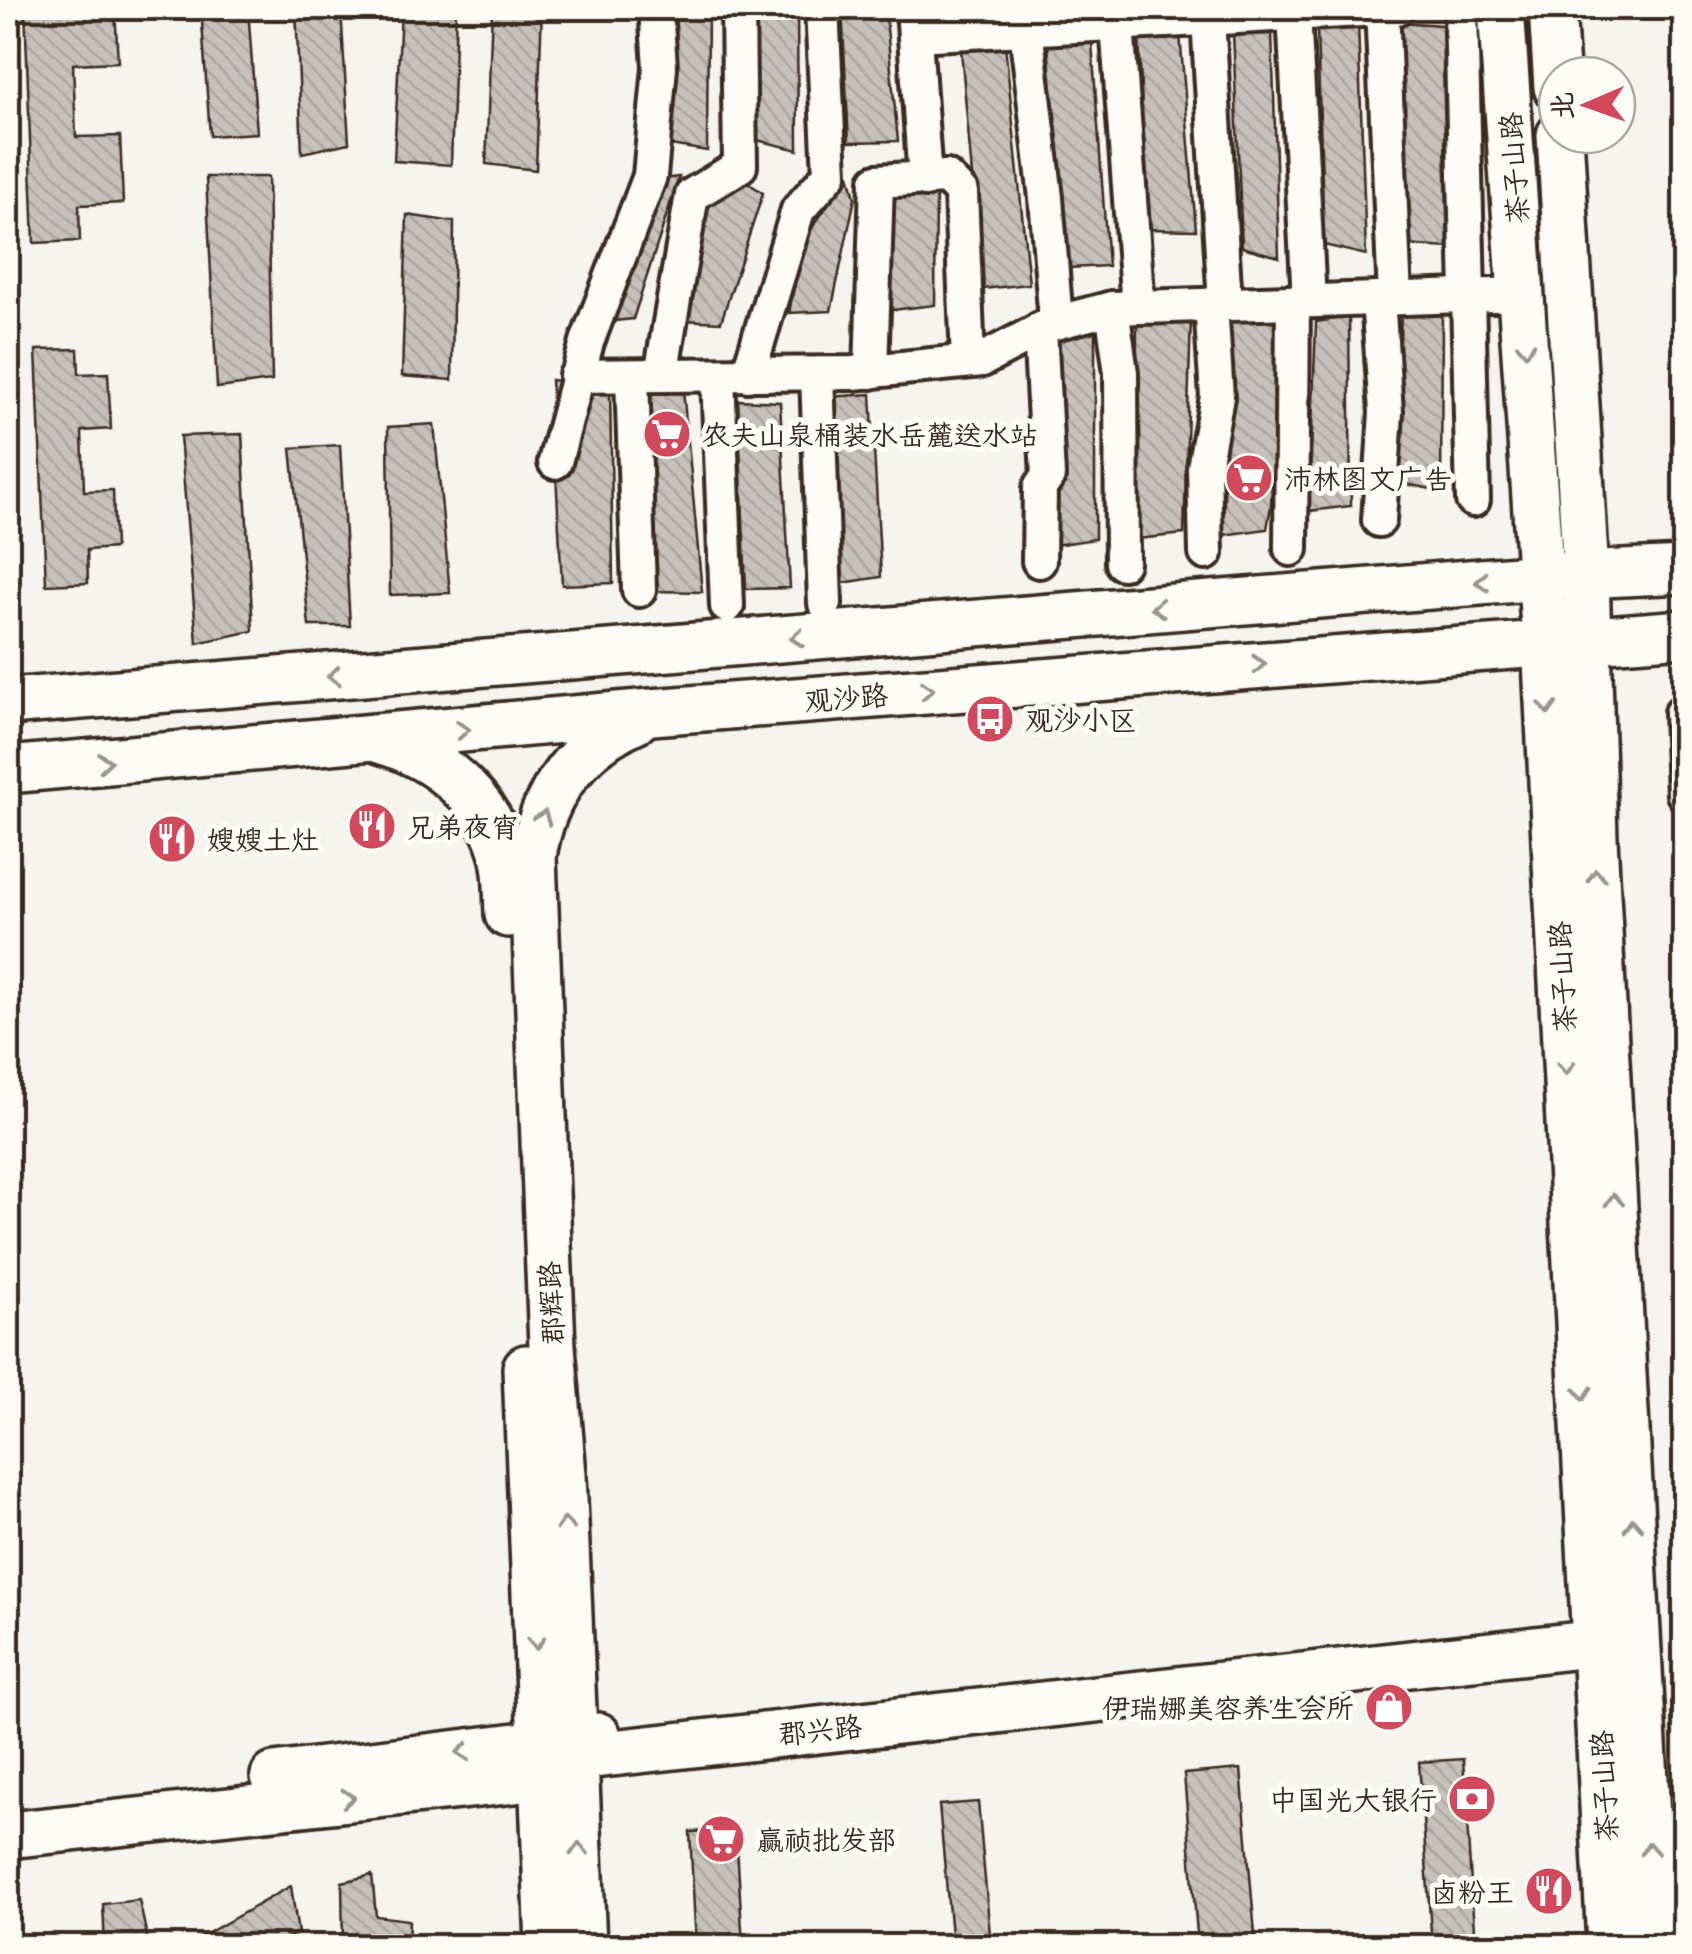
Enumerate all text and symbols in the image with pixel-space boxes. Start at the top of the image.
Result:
north arrow [1537,55,1637,155]
text: 北 [1543,91,1579,121]
street label: 茶子山路 [1491,111,1535,225]
one-way arrow [1515,342,1536,358]
supermarket icon: 农夫山泉桶装水岳麓送水站 [641,408,693,460]
place label: 农夫山泉桶装水岳麓送水站 [702,416,1038,452]
supermarket icon: 沛林图文广告 [1223,452,1275,504]
place label: 沛林图文广告 [1284,460,1452,496]
one-way arrow [1474,571,1490,592]
one-way arrow [1150,597,1166,619]
one-way arrow [789,626,805,648]
one-way arrow [1251,654,1267,675]
one-way arrow [325,664,341,686]
street label: 观沙路 [803,675,889,719]
one-way arrow [919,680,935,702]
bus stop icon: 观沙小区 [964,693,1016,745]
place label: 观沙小区 [1025,701,1137,737]
one-way arrow [1537,701,1558,717]
one-way arrow [456,719,472,741]
one-way arrow [97,752,113,774]
restaurant icon: 兄弟夜宵 [346,800,398,852]
place label: 兄弟夜宵 [407,808,519,844]
one-way arrow [531,809,551,826]
restaurant icon: 嫂嫂土灶 [146,813,198,865]
place label: 嫂嫂土灶 [207,821,319,857]
one-way arrow [1586,867,1607,883]
street label: 茶子山路 [1540,920,1582,1034]
one-way arrow [1555,1060,1576,1076]
one-way arrow [1604,1192,1625,1208]
street label: 郡辉路 [530,1260,570,1346]
one-way arrow [1572,1385,1593,1401]
one-way arrow [555,1516,576,1532]
one-way arrow [1623,1516,1644,1532]
one-way arrow [525,1635,546,1651]
shop icon: 伊瑞娜美容养生会所 [1363,1681,1415,1733]
place label: 伊瑞娜美容养生会所 [1102,1689,1354,1725]
street label: 郡兴路 [776,1707,864,1751]
street label: 茶子山路 [1582,1729,1624,1843]
one-way arrow [455,1741,471,1762]
bank icon: 中国光大银行 [1446,1773,1498,1825]
place label: 中国光大银行 [1269,1781,1437,1817]
one-way arrow [340,1787,356,1809]
supermarket icon: 赢祯批发部 [695,1813,747,1865]
place label: 赢祯批发部 [756,1821,896,1857]
one-way arrow [569,1841,590,1857]
one-way arrow [1639,1841,1660,1857]
restaurant icon: 卤粉王 [1523,1865,1575,1917]
place label: 卤粉王 [1430,1873,1514,1909]

